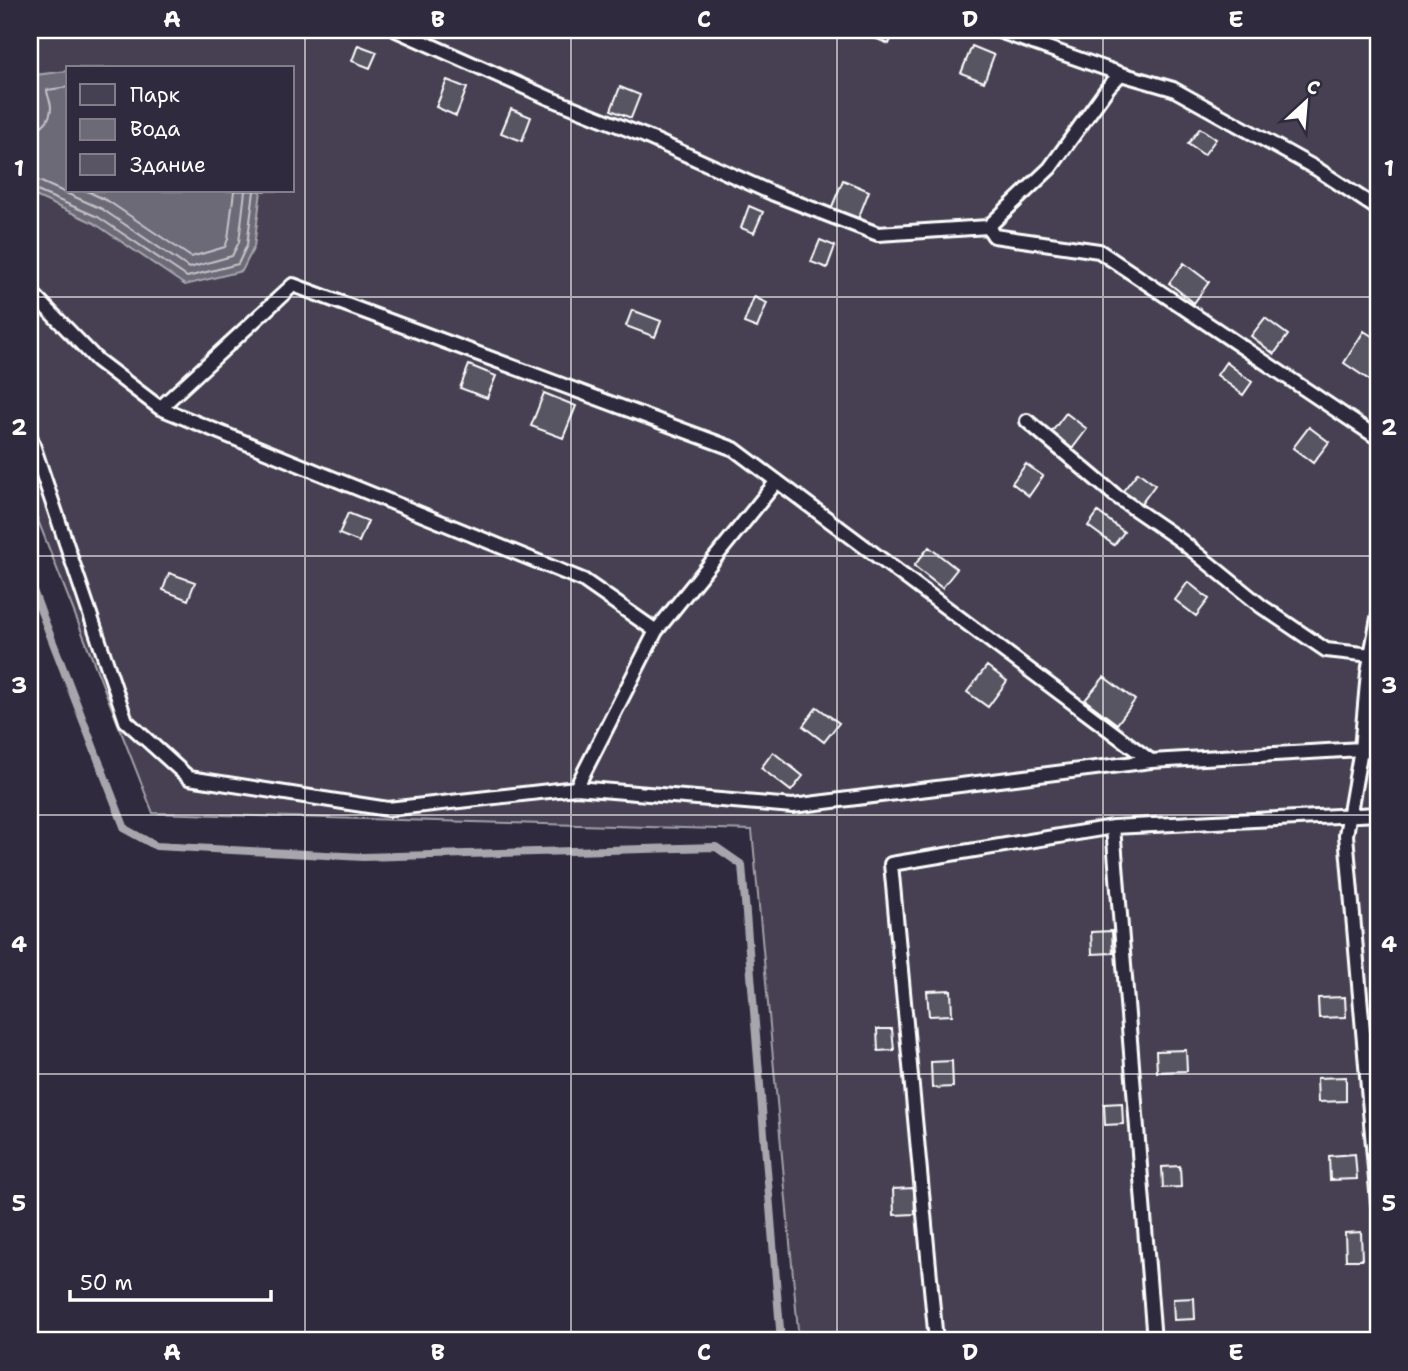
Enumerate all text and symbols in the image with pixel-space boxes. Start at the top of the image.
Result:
text: A [163,4,181,34]
text: B [431,4,445,34]
text: C [697,4,711,34]
text: D [962,4,978,34]
text: E [1228,4,1244,34]
legend [66,66,294,192]
north arrow [1272,66,1342,136]
text: С [1303,73,1324,101]
text: Парк [130,81,180,109]
text: Вода [130,115,180,143]
text: Здание [130,151,206,179]
text: 1 [14,153,24,183]
text: 1 [1384,153,1394,183]
text: 2 [11,412,27,442]
text: 2 [1381,412,1397,442]
text: 3 [11,670,27,700]
text: 3 [1381,670,1397,700]
text: 4 [11,929,27,959]
text: 4 [1381,929,1397,959]
text: 5 [12,1188,26,1218]
text: 5 [1382,1188,1396,1218]
scale bar [70,1259,271,1303]
text: 50 m [80,1269,133,1297]
text: A [163,1337,181,1367]
text: B [431,1337,445,1367]
text: C [697,1337,711,1367]
text: D [962,1337,978,1367]
text: E [1228,1337,1244,1367]

